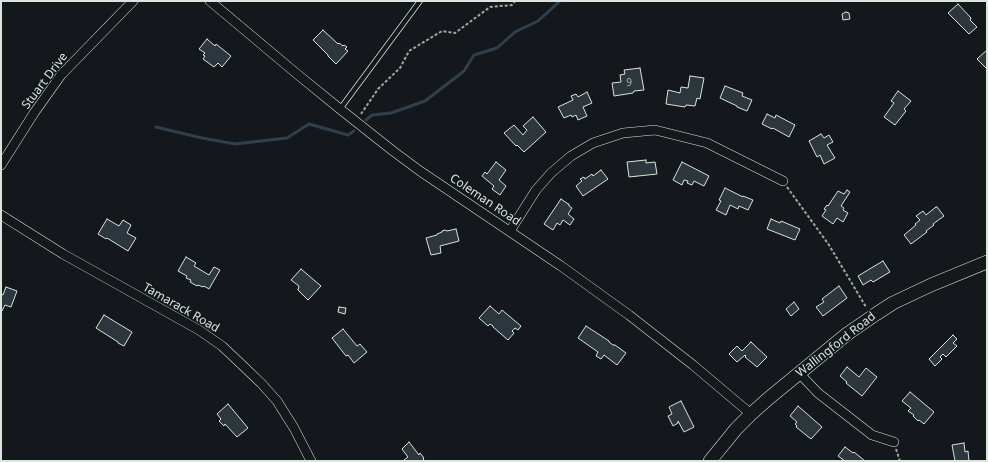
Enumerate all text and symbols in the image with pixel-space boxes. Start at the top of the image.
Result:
street label: Stuart Drive [19,50,71,112]
house number: 9 [626,77,632,89]
street label: Coleman Road [447,171,523,229]
street label: Tamarack Road [140,280,222,336]
street label: Wallingford Road [793,309,879,381]

